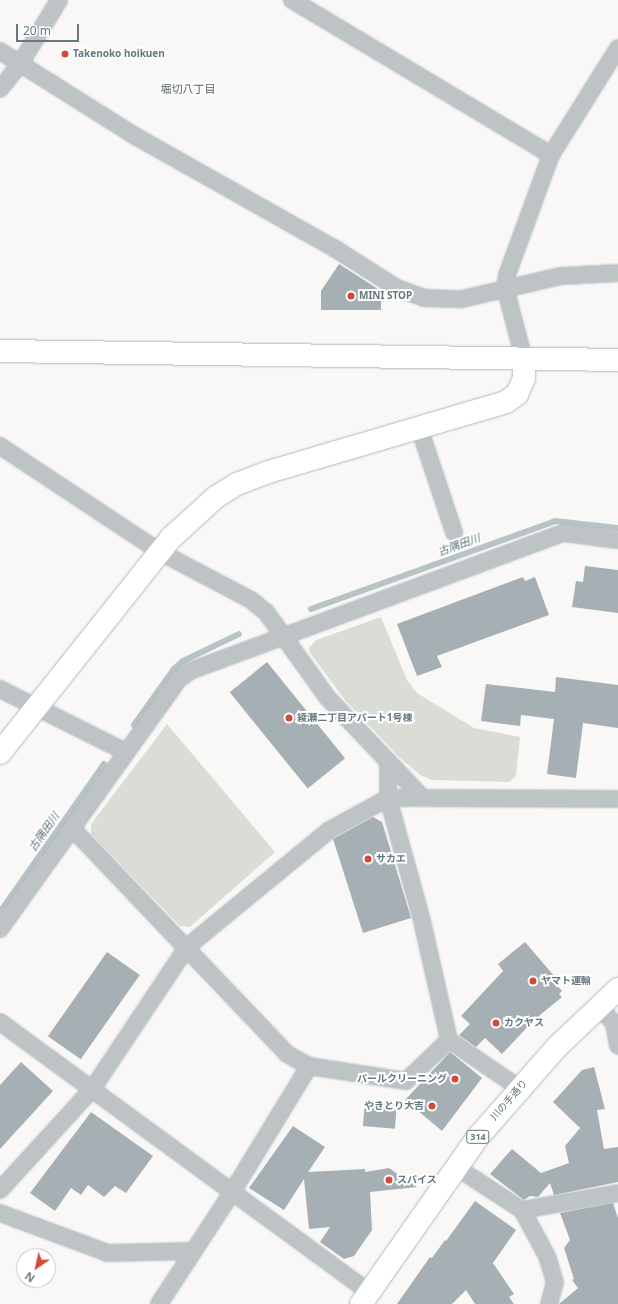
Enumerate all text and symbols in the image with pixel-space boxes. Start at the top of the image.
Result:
scale bar [18,16,81,42]
text: 20 m [23,22,51,39]
place label: Takenoko hoikuen [73,48,165,60]
marker: Takenoko hoikuen [60,49,70,59]
district label: 堀切八丁目 [161,82,215,96]
place label: MINI STOP [359,290,412,302]
marker: MINI STOP [346,291,356,301]
water label: 古隅田川 [436,531,482,559]
place label: 綾瀬二丁目アパート1号棟 [297,712,413,724]
marker: 綾瀬二丁目アパート1号棟 [284,713,294,723]
water label: 古隅田川 [26,810,62,854]
place label: サカエ [376,853,406,865]
marker: サカエ [363,854,373,864]
place label: ヤマト運輸 [541,975,591,987]
marker: ヤマト運輸 [528,976,538,986]
place label: カクヤス [504,1017,544,1029]
marker: カクヤス [491,1018,501,1028]
place label: パールクリーニング [357,1073,447,1085]
marker: パールクリーニング [450,1074,460,1084]
street label: 川の手通り [488,1077,530,1123]
place label: やきとり大吉 [364,1100,424,1112]
marker: やきとり大吉 [427,1101,437,1111]
road number: 314 [466,1130,490,1144]
place label: スパイス [397,1174,437,1186]
marker: スパイス [384,1175,394,1185]
north arrow [16,1248,56,1288]
text: N [22,1269,37,1286]

